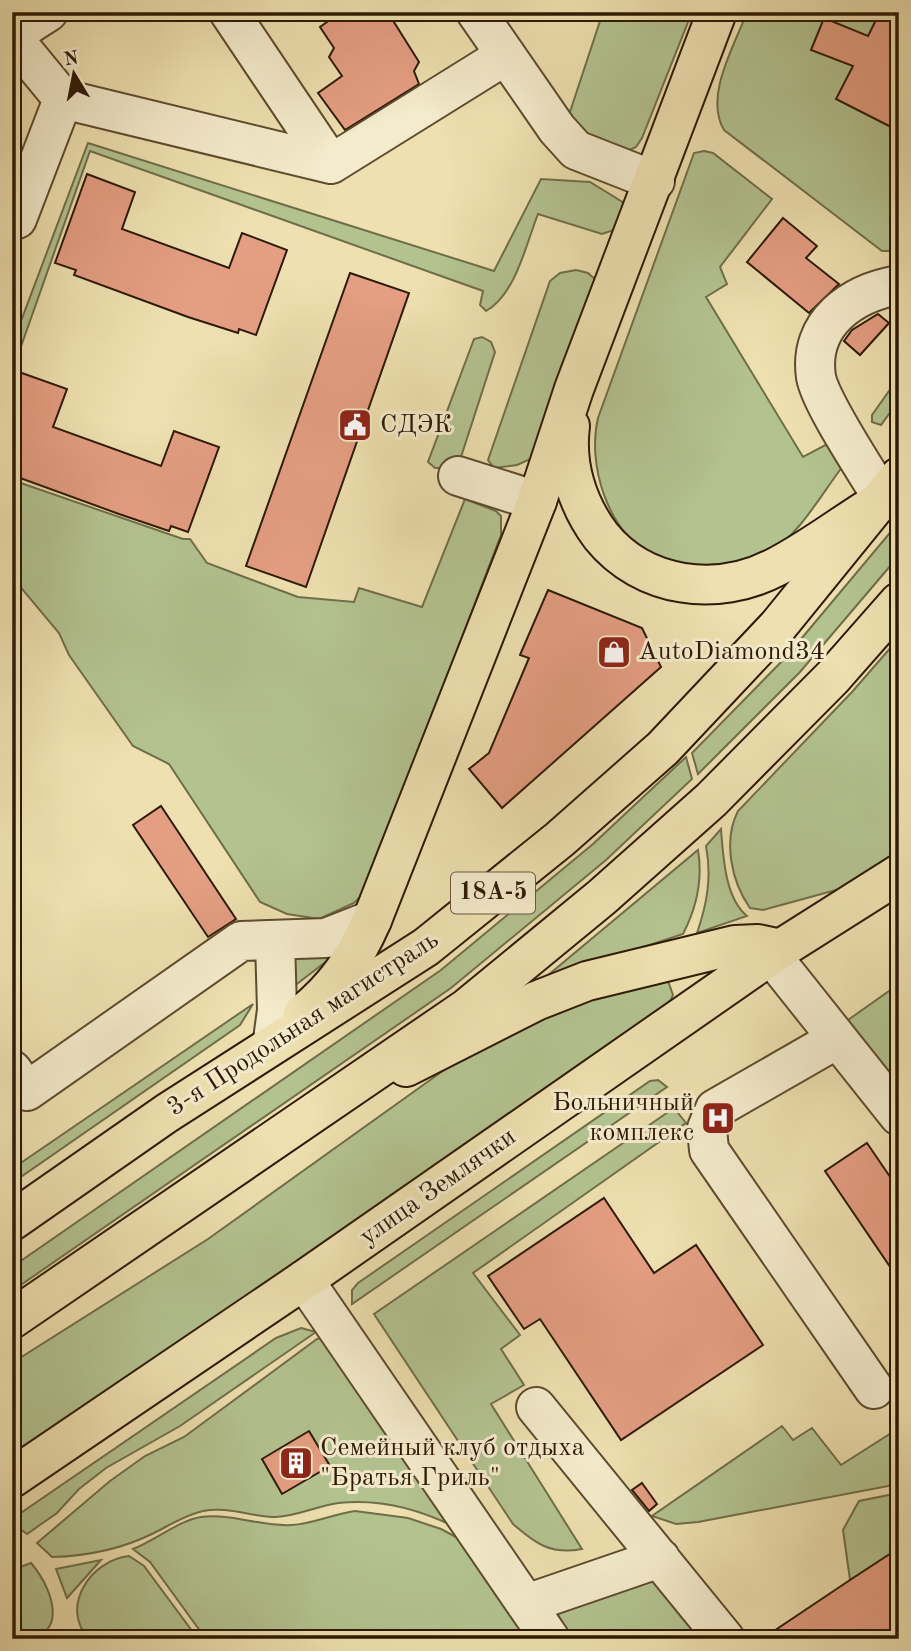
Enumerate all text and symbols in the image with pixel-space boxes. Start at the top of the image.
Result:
north arrow [38,38,108,108]
text: N [63,49,81,70]
public building icon: СДЭК [336,406,374,444]
place label: СДЭК [380,412,452,438]
shop icon: AutoDiamond34 [595,633,633,671]
place label: AutoDiamond34 [638,639,825,665]
road number: 18А-5 [451,872,535,914]
street label: 3-я Продольная магистраль [163,927,443,1121]
place label: Больничный комплекс [552,1090,694,1146]
hospital icon: Больничный комплекс [699,1099,737,1137]
street label: улица Землячки [355,1124,521,1250]
place label: Семейный клуб отдыха "Братья Гриль" [320,1435,585,1491]
building icon: Семейный клуб отдыха "Братья Гриль" [277,1444,315,1482]

